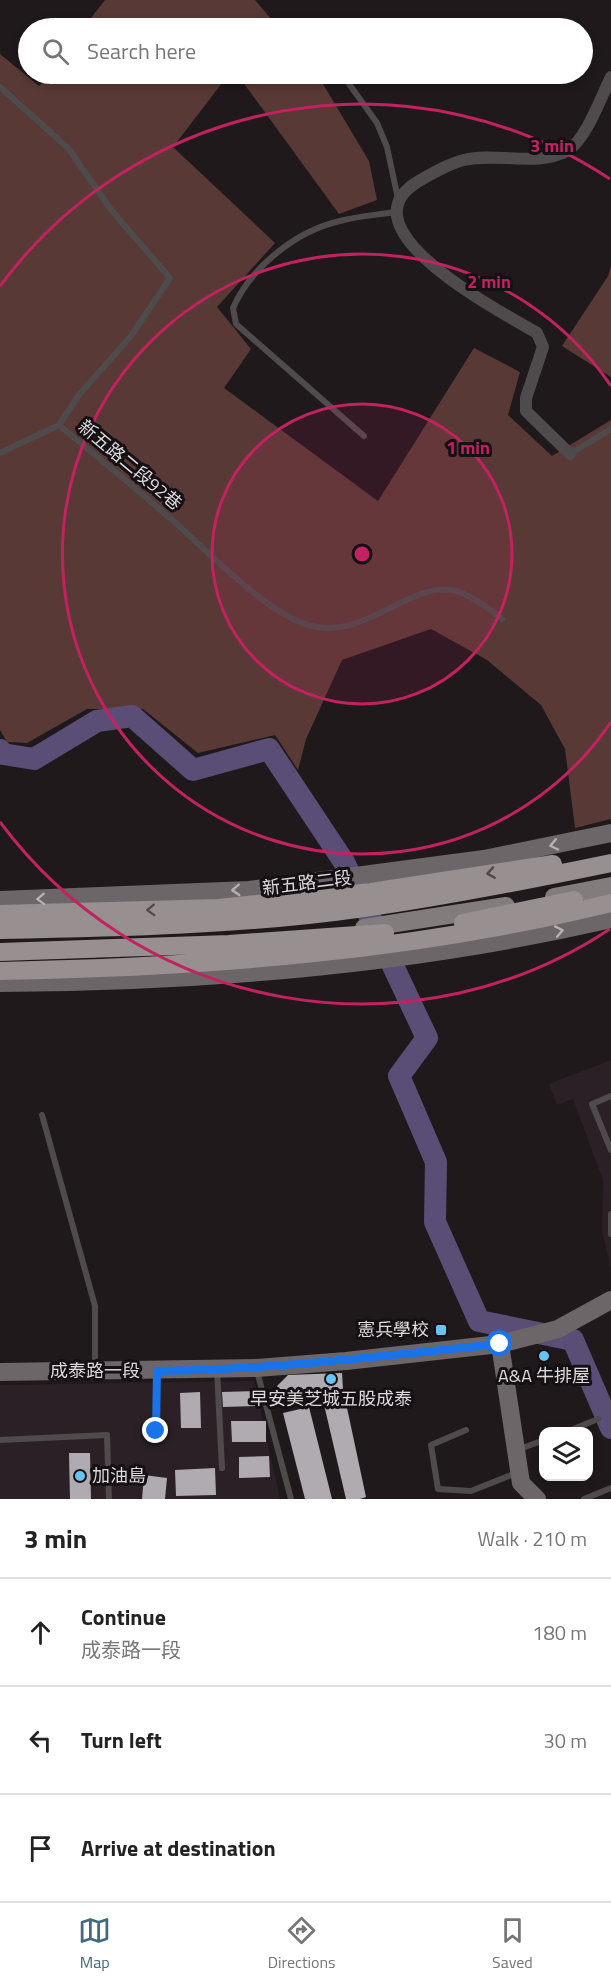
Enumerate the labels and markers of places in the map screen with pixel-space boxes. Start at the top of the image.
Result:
centre of rings [352,544,372,564]
place label: 憲兵學校 [357,1316,429,1343]
marker: 憲兵學校 [434,1323,448,1337]
marker: A&A 牛排屋 [537,1349,551,1363]
place label: A&A 牛排屋 [498,1362,590,1389]
marker: 早安美芝城五股成泰 [324,1372,338,1386]
place label: 早安美芝城五股成泰 [250,1385,412,1412]
place label: 加油島 [92,1462,146,1489]
marker: 加油島 [73,1469,87,1483]

